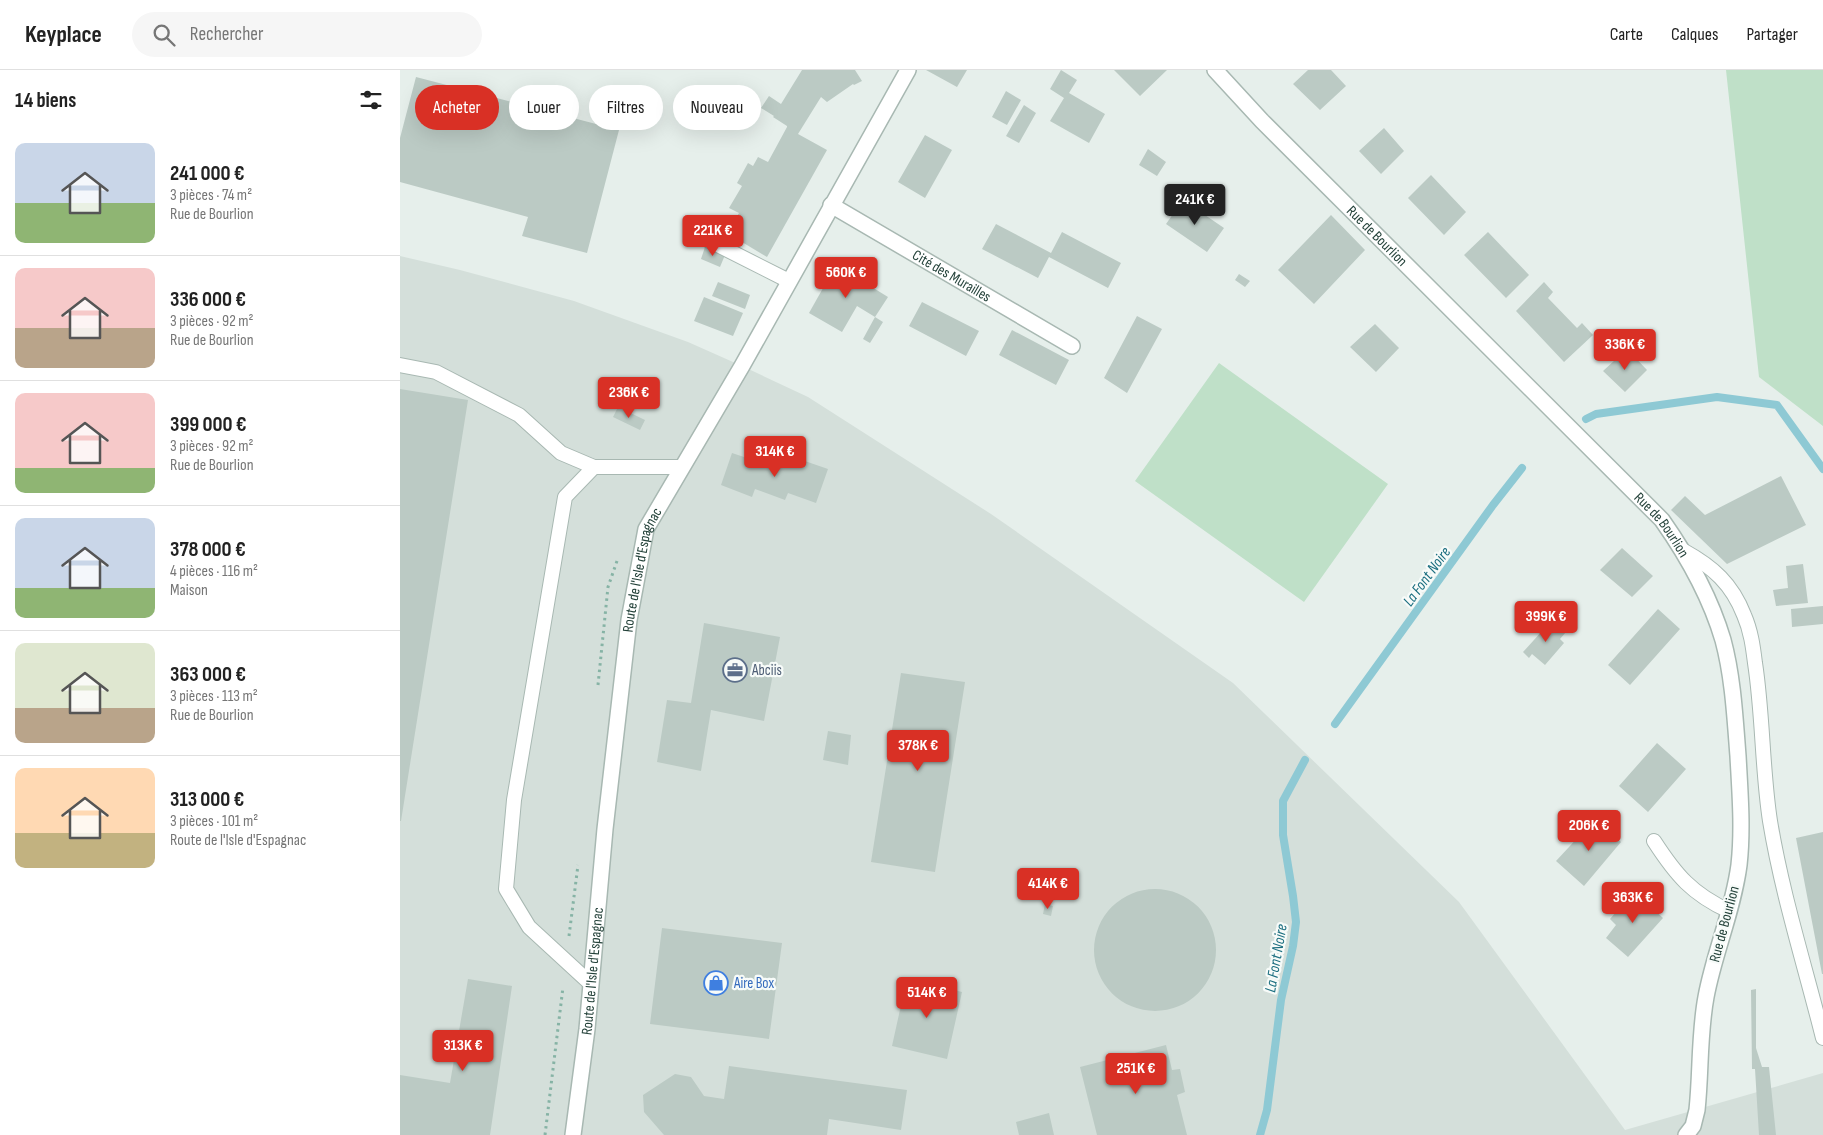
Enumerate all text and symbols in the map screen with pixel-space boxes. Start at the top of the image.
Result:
search box [132,12,482,57]
text: Keyplace [25,20,102,49]
icon: search [150,21,178,49]
text: Rechercher [190,23,263,46]
text: Carte [1610,24,1643,45]
text: Calques [1671,24,1718,45]
text: Partager [1746,24,1798,45]
chip: Acheter [415,85,499,130]
chip: Louer [509,85,579,130]
chip: Filtres [589,85,663,130]
chip: Nouveau [673,85,761,130]
icon: filters [357,86,385,114]
text: 14 biens [15,88,76,113]
text: 241 000 € [170,161,244,186]
icon: home [55,163,115,223]
pin: 241K € [1154,184,1236,226]
text: 3 pièces · 74 m² [170,186,252,205]
text: 241K € [1175,190,1215,209]
street label: Rue de Bourlion [1342,202,1411,271]
text: Rue de Bourlion [170,205,254,224]
pin: 221K € [672,214,754,257]
text: 221K € [693,221,733,240]
street label: Cité des Murailles [909,246,994,307]
pin: 560K € [805,256,887,299]
text: 560K € [826,263,866,282]
text: 336 000 € [170,287,246,312]
icon: home [55,288,115,348]
text: 3 pièces · 92 m² [170,312,254,331]
pin: 336K € [1584,328,1666,371]
text: Rue de Bourlion [170,331,254,350]
text: 336K € [1605,335,1645,354]
pin: 236K € [588,376,670,419]
text: 236K € [609,383,649,402]
text: 399 000 € [170,412,247,437]
icon: home [55,413,115,473]
pin: 314K € [734,436,816,478]
text: 3 pièces · 92 m² [170,437,254,456]
text: 314K € [755,442,795,461]
text: Rue de Bourlion [170,456,254,475]
street label: Rue de Bourlion [1630,489,1693,561]
street label: Route de l'Isle d'Espagnac [619,504,666,633]
text: 378 000 € [170,537,246,562]
icon: home [55,538,115,598]
water label: La Font Noire [1399,543,1455,610]
text: 4 pièces · 116 m² [170,562,258,581]
text: Maison [170,581,208,600]
pin: 399K € [1505,600,1587,643]
text: 399K € [1526,607,1566,626]
office icon: Abciis [722,657,748,683]
place label: Abciis [751,661,782,680]
text: 363 000 € [170,662,246,687]
icon: home [55,663,115,723]
text: 3 pièces · 113 m² [170,687,258,706]
text: Rue de Bourlion [170,706,254,725]
pin: 378K € [877,730,959,772]
text: 378K € [898,736,938,755]
text: 313 000 € [170,787,244,812]
icon: home [55,788,115,848]
pin: 206K € [1548,810,1630,852]
text: 3 pièces · 101 m² [170,812,258,831]
text: 206K € [1569,816,1609,835]
text: Route de l'Isle d'Espagnac [170,831,306,850]
pin: 414K € [1007,868,1089,910]
text: 414K € [1028,874,1068,893]
pin: 363K € [1592,882,1674,924]
street label: Rue de Bourlion [1705,884,1744,964]
text: 363K € [1613,888,1653,907]
street label: Route de l'Isle d'Espagnac [577,907,608,1036]
water label: La Font Noire [1261,923,1292,994]
shop icon: Aire Box [703,970,729,996]
place label: Aire Box [733,974,774,993]
pin: 514K € [886,976,968,1019]
text: 514K € [907,983,947,1002]
pin: 313K € [422,1030,504,1072]
text: 313K € [443,1036,483,1055]
pin: 251K € [1095,1052,1177,1095]
text: 251K € [1116,1059,1156,1078]

